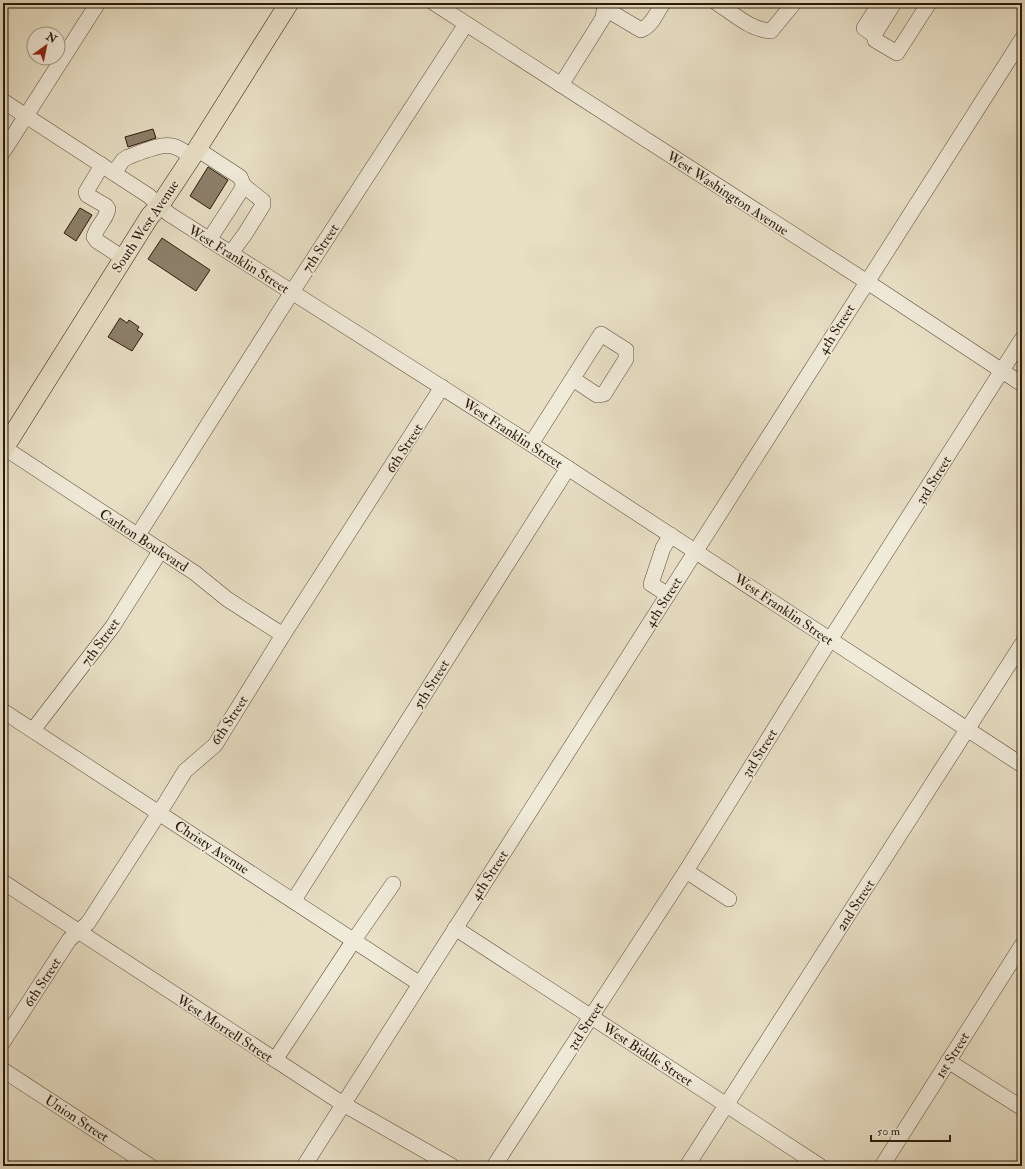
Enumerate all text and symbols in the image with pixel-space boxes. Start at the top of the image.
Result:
north arrow [26,26,66,66]
text: N [43,29,60,47]
street label: West Washington Avenue [663,147,792,239]
street label: South West Avenue [108,177,183,276]
street label: 7th Street [298,220,343,276]
street label: West Franklin Street [184,221,293,298]
street label: 4th Street [814,301,859,358]
street label: West Franklin Street [459,394,566,472]
street label: 6th Street [382,420,427,476]
street label: 3rd Street [912,452,955,508]
street label: Carlton Boulevard [96,505,191,575]
street label: West Franklin Street [730,569,837,649]
street label: 4th Street [641,574,686,631]
street label: 7th Street [77,615,124,670]
street label: 5th Street [410,656,453,712]
street label: 6th Street [207,692,252,748]
street label: 3rd Street [738,725,781,781]
street label: Christy Avenue [171,817,252,879]
street label: 4th Street [467,847,512,903]
street label: 2nd Street [833,876,879,934]
street label: 6th Street [20,954,65,1010]
street label: West Morrell Street [173,990,276,1066]
street label: 3rd Street [564,999,608,1054]
street label: West Biddle Street [599,1018,696,1090]
street label: 1st Street [932,1029,973,1081]
street label: Union Street [42,1091,112,1146]
scale bar [871,1117,950,1143]
text: 50 m [877,1124,901,1139]

